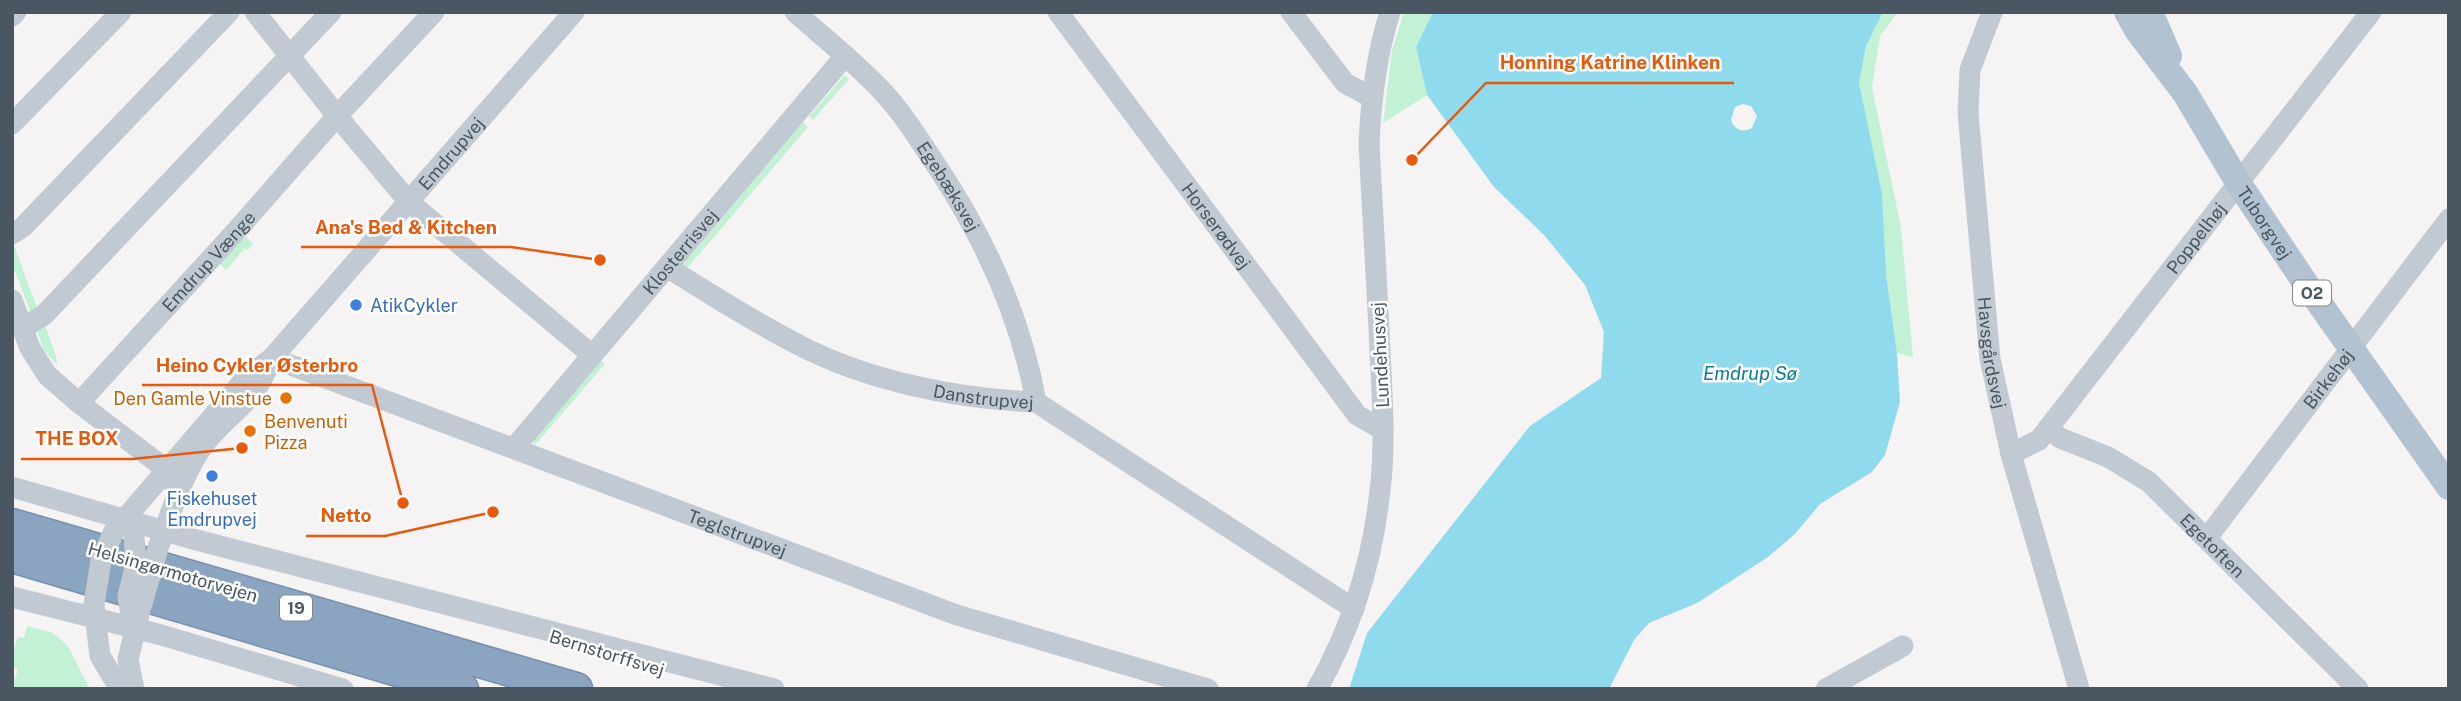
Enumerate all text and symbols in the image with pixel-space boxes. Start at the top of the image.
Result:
callout: Honning Katrine Klinken [1486,43,1734,83]
text: Honning Katrine Klinken [1500,51,1720,73]
street label: Emdrupvej [414,113,488,194]
street label: Egebæksvej [913,137,984,235]
street label: Horserødvej [1178,178,1255,273]
street label: Tuborgvej [2233,182,2297,263]
street label: Poppelhøj [2162,198,2230,278]
street label: Klosterrisvej [638,205,722,298]
street label: Emdrup Vænge [157,207,259,316]
callout: Ana's Bed & Kitchen [301,207,511,247]
text: Ana's Bed & Kitchen [315,216,497,238]
road number: O2 [2293,280,2331,306]
place label: AtikCykler [370,295,458,316]
street label: Havsgårdsvej [1974,296,2011,410]
marker: AtikCykler [348,297,364,313]
street label: Lundehusvej [1367,301,1393,409]
callout: Heino Cykler Østerbro [142,345,372,385]
street label: Birkehøj [2299,345,2357,413]
text: Heino Cykler Østerbro [156,354,358,376]
water label: Emdrup Sø [1703,362,1798,384]
street label: Danstrupvej [932,380,1034,412]
place label: Den Gamle Vinstue [113,388,272,409]
marker: Den Gamle Vinstue [278,390,294,406]
place label: Benvenuti Pizza [264,411,348,453]
callout: THE BOX [21,419,132,459]
marker: Benvenuti Pizza [242,423,258,439]
text: THE BOX [35,427,119,449]
marker: Fiskehuset Emdrupvej [204,468,220,484]
place label: Fiskehuset Emdrupvej [167,488,257,530]
callout: Netto [306,496,385,536]
text: Netto [320,504,372,526]
street label: Teglstrupvej [685,504,790,561]
street label: Egetoften [2176,509,2249,582]
street label: Helsingørmotorvejen [86,538,260,606]
road number: 19 [280,596,312,621]
street label: Bernstorffsvej [547,626,667,680]

